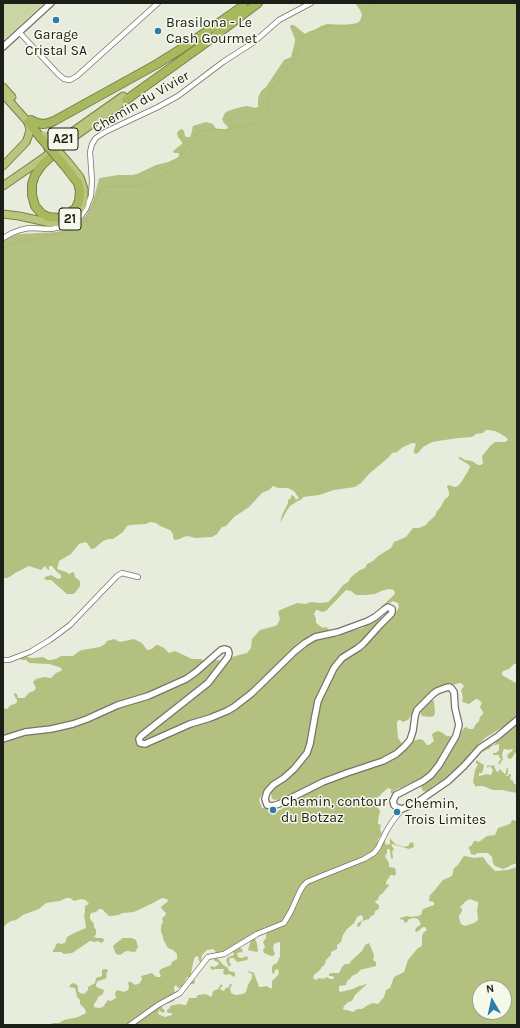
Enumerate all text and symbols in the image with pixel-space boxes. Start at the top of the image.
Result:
marker: Garage Cristal SA [51,15,61,25]
place label: Brasilona - Le Cash Gourmet [166,15,257,48]
marker: Brasilona - Le Cash Gourmet [153,26,163,36]
place label: Garage Cristal SA [25,27,87,60]
street label: Chemin du Vivier [90,68,192,136]
road number: A21 [48,128,78,150]
road number: 21 [59,208,81,230]
place label: Chemin, contour du Botzaz [281,794,387,826]
place label: Chemin, Trois Limites [405,796,486,828]
marker: Chemin, contour du Botzaz [268,805,278,815]
marker: Chemin, Trois Limites [392,807,402,817]
north arrow [472,980,512,1020]
text: N [485,982,495,996]

